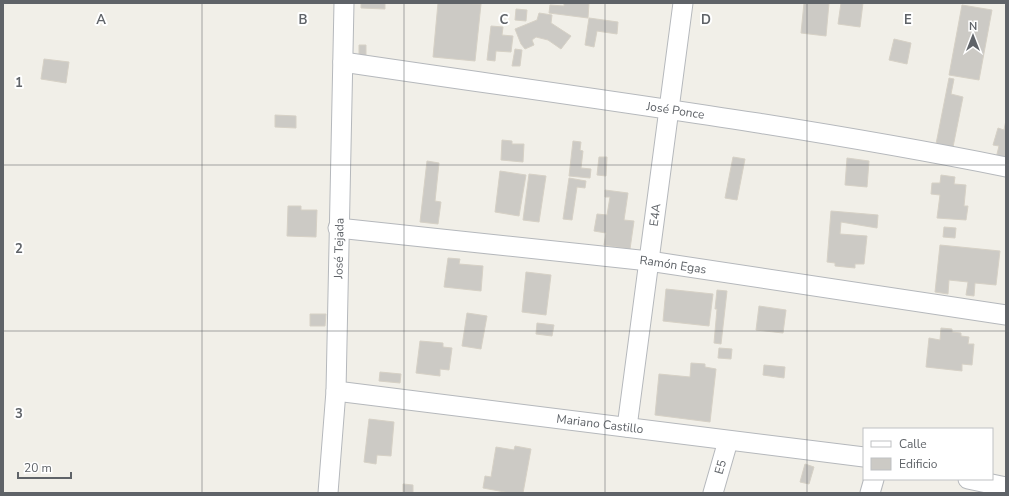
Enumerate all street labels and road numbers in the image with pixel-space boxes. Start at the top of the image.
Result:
street label: José Ponce [644,98,706,123]
street label: E4A [646,202,664,227]
street label: José Tejada [330,218,348,280]
street label: Ramón Egas [639,252,708,278]
street label: Mariano Castillo [556,411,645,437]
street label: E5 [711,458,730,476]

